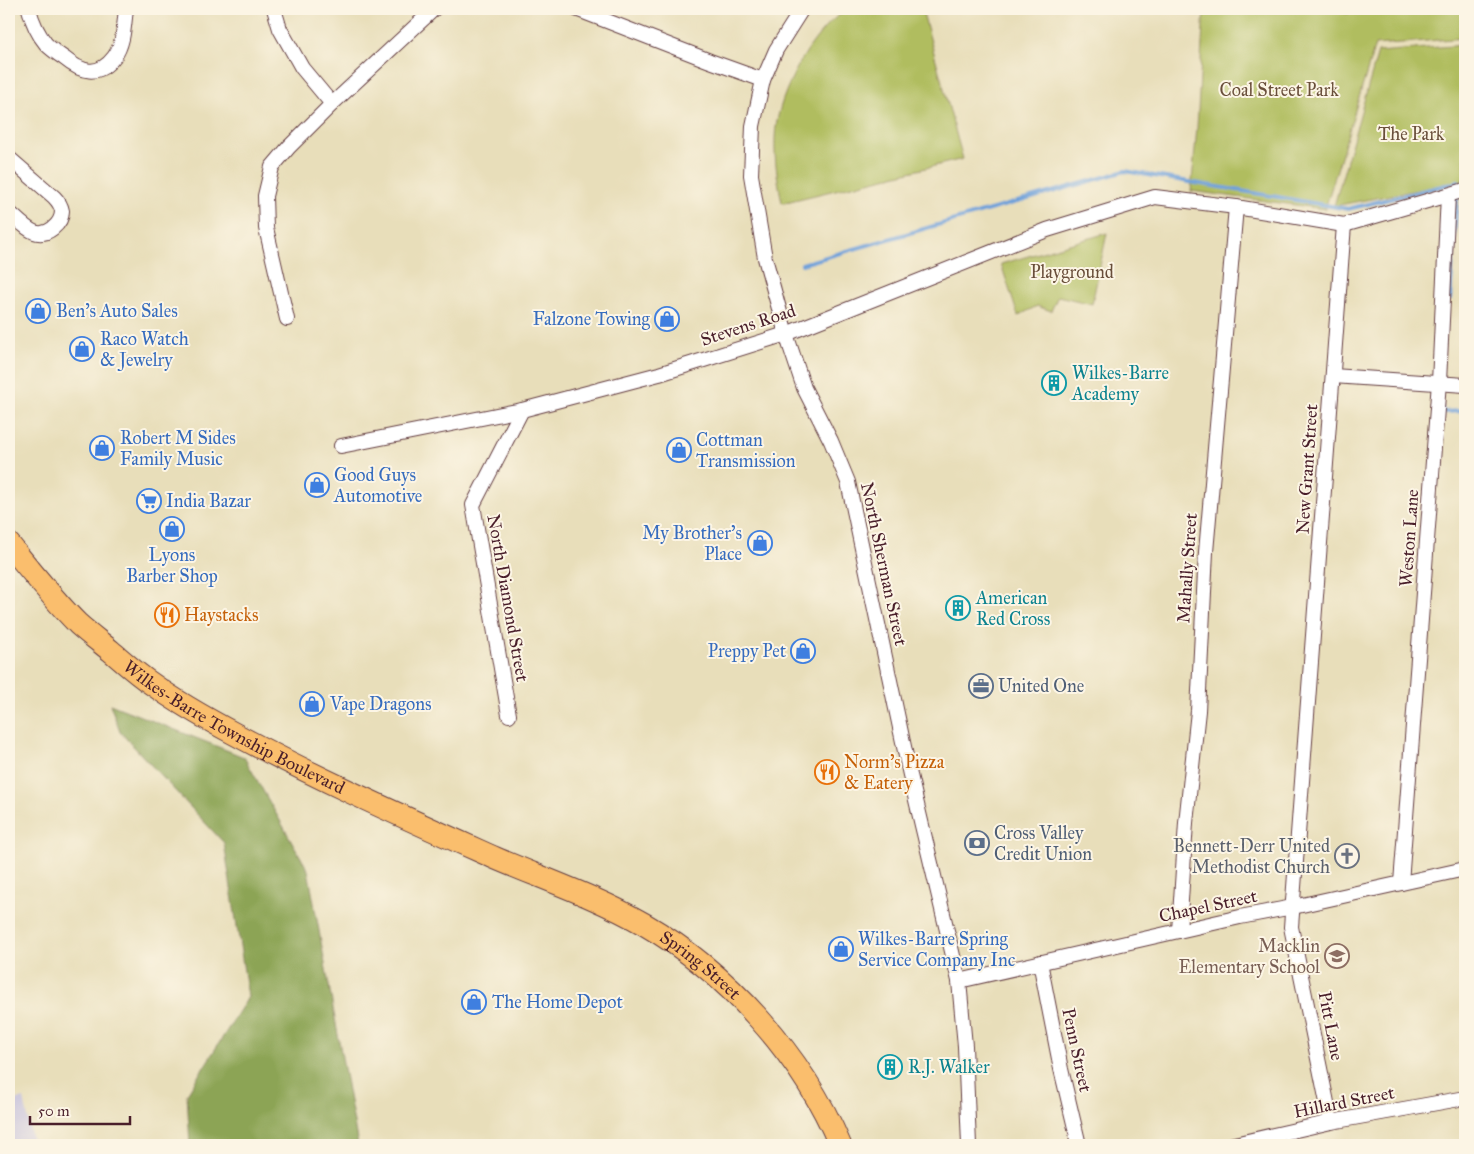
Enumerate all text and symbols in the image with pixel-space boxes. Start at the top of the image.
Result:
park label: Coal Street Park [1220,79,1339,101]
park label: The Park [1378,123,1445,145]
park label: Playground [1030,261,1114,284]
shop icon: Ben's Auto Sales [25,298,51,324]
street label: Stevens Road [698,299,798,351]
place label: Ben's Auto Sales [56,300,178,322]
shop icon: Falzone Towing [654,306,680,332]
place label: Falzone Towing [533,308,651,331]
place label: Raco Watch & Jewelry [100,328,189,372]
shop icon: Raco Watch & Jewelry [69,336,95,362]
place label: Wilkes-Barre Academy [1071,362,1169,405]
building icon: Wilkes-Barre Academy [1041,370,1067,396]
street label: New Grant Street [1291,403,1323,535]
place label: Robert M Sides Family Music [120,427,236,470]
place label: Cottman Transmission [696,429,796,472]
shop icon: Robert M Sides Family Music [89,435,115,461]
shop icon: Cottman Transmission [666,437,692,463]
place label: Good Guys Automotive [333,464,422,507]
shop icon: Good Guys Automotive [304,472,330,498]
street label: North Sherman Street [856,480,912,648]
supermarket icon: India Bazar [136,488,162,514]
street label: Weston Lane [1395,488,1423,588]
place label: India Bazar [166,490,251,512]
street label: Mahally Street [1172,512,1202,624]
street label: North Diamond Street [482,513,534,684]
shop icon: Lyons Barber Shop [159,516,185,542]
place label: My Brother's Place [642,522,742,565]
shop icon: My Brother's Place [747,530,773,556]
place label: Lyons Barber Shop [126,544,218,587]
place label: American Red Cross [975,587,1050,630]
building icon: American Red Cross [945,595,971,621]
restaurant icon: Haystacks [154,602,180,628]
place label: Haystacks [184,604,258,626]
shop icon: Preppy Pet [790,638,816,664]
place label: Preppy Pet [708,640,787,662]
street label: Wilkes-Barre Township Boulevard [119,655,349,799]
office icon: United One [968,673,994,699]
place label: United One [998,675,1084,697]
shop icon: Vape Dragons [299,691,325,717]
place label: Vape Dragons [329,693,432,716]
place label: Norm's Pizza & Eatery [844,751,945,794]
restaurant icon: Norm's Pizza & Eatery [814,759,840,785]
place label: Cross Valley Credit Union [994,822,1092,865]
bank icon: Cross Valley Credit Union [964,830,990,856]
place label: Bennett-Derr United Methodist Church [1173,835,1330,878]
church icon: Bennett-Derr United Methodist Church [1334,843,1360,869]
street label: Chapel Street [1157,885,1260,927]
street label: Spring Street [656,926,746,1005]
place label: Wilkes-Barre Spring Service Company Inc [858,928,1016,971]
place label: Macklin Elementary School [1178,935,1320,978]
shop icon: Wilkes-Barre Spring Service Company Inc [828,936,854,962]
school or university icon: Macklin Elementary School [1324,943,1350,969]
shop icon: The Home Depot [461,989,487,1015]
street label: Pitt Lane [1314,990,1348,1062]
place label: The Home Depot [492,991,624,1013]
street label: Penn Street [1057,1006,1097,1095]
building icon: R.J. Walker [877,1054,903,1080]
place label: R.J. Walker [908,1056,990,1079]
street label: Hillard Street [1292,1081,1397,1123]
scale bar [30,1094,130,1126]
text: 50 m [38,1102,70,1120]

